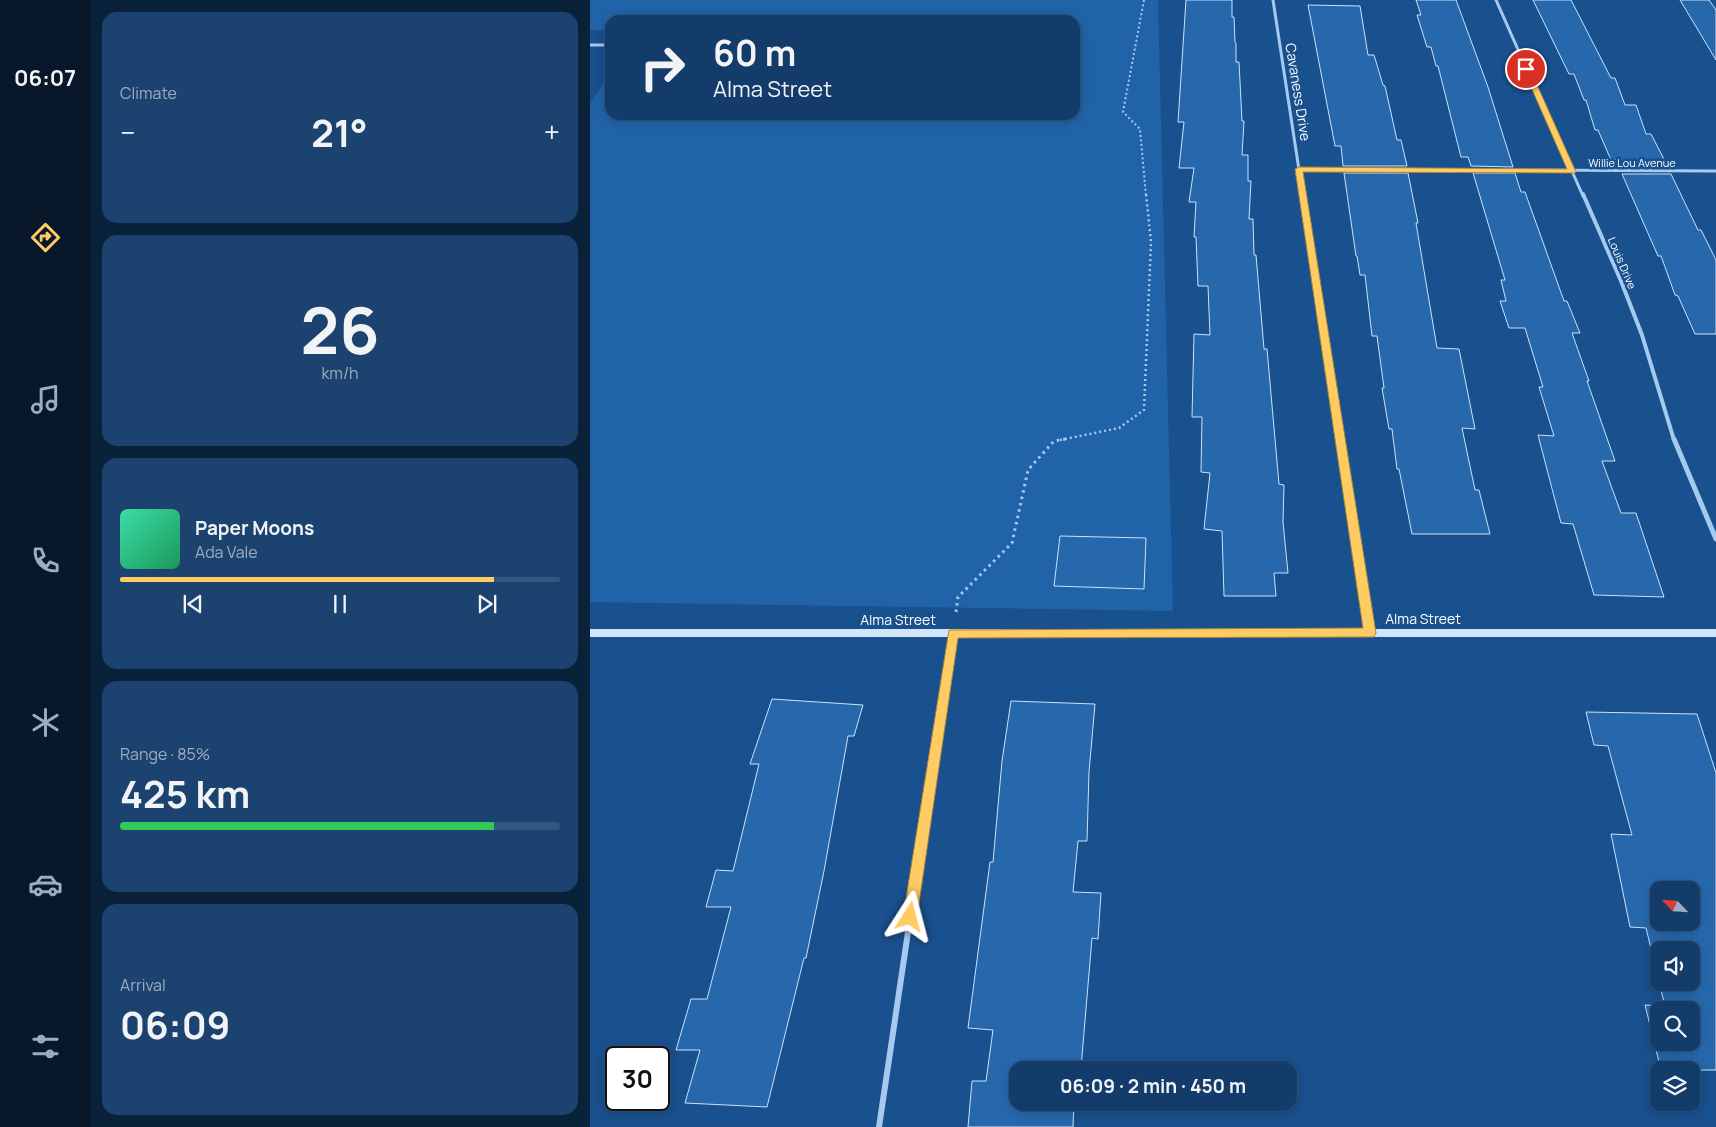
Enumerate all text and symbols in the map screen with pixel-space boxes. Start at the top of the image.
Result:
text: 60 m [713,29,796,77]
icon: right [630,35,695,100]
street label: Cavaness Drive [1281,42,1316,142]
pin [1505,48,1547,90]
icon: arrive [1512,55,1540,83]
text: 06:07 [14,63,76,93]
text: Alma Street [713,74,832,104]
text: Climate [120,82,177,104]
text: 21° [311,106,368,158]
text: − [120,113,135,151]
text: + [544,113,560,151]
street label: Willie Lou Avenue [1588,155,1676,170]
icon: directions [28,220,63,255]
street label: Louis Drive [1605,235,1640,292]
text: 26 [300,285,380,374]
text: km/h [321,362,359,384]
icon: music [28,382,63,417]
text: Paper Moons [195,515,314,541]
text: Ada Vale [195,541,258,563]
icon: phone [28,543,63,578]
icon: previous [179,590,207,618]
icon: pause [326,590,354,618]
icon: next [473,590,501,618]
street label: Alma Street [1385,609,1461,628]
street label: Alma Street [860,610,936,629]
icon: climate [28,705,63,740]
text: Range · 85% [120,743,210,765]
text: 425 km [120,767,250,819]
icon: car [28,867,63,902]
north arrow [1650,881,1700,931]
map controls [1650,881,1700,1111]
position arrow [883,890,935,942]
button: sound [1650,941,1700,991]
text: Arrival [120,974,166,996]
text: 06:09 [120,998,230,1050]
button: search [1650,1001,1700,1051]
icon: filters [28,1029,63,1064]
speed limit sign: 30 [605,1046,670,1111]
button: layers [1650,1061,1700,1111]
text: 06:09 · 2 min · 450 m [1060,1073,1246,1099]

